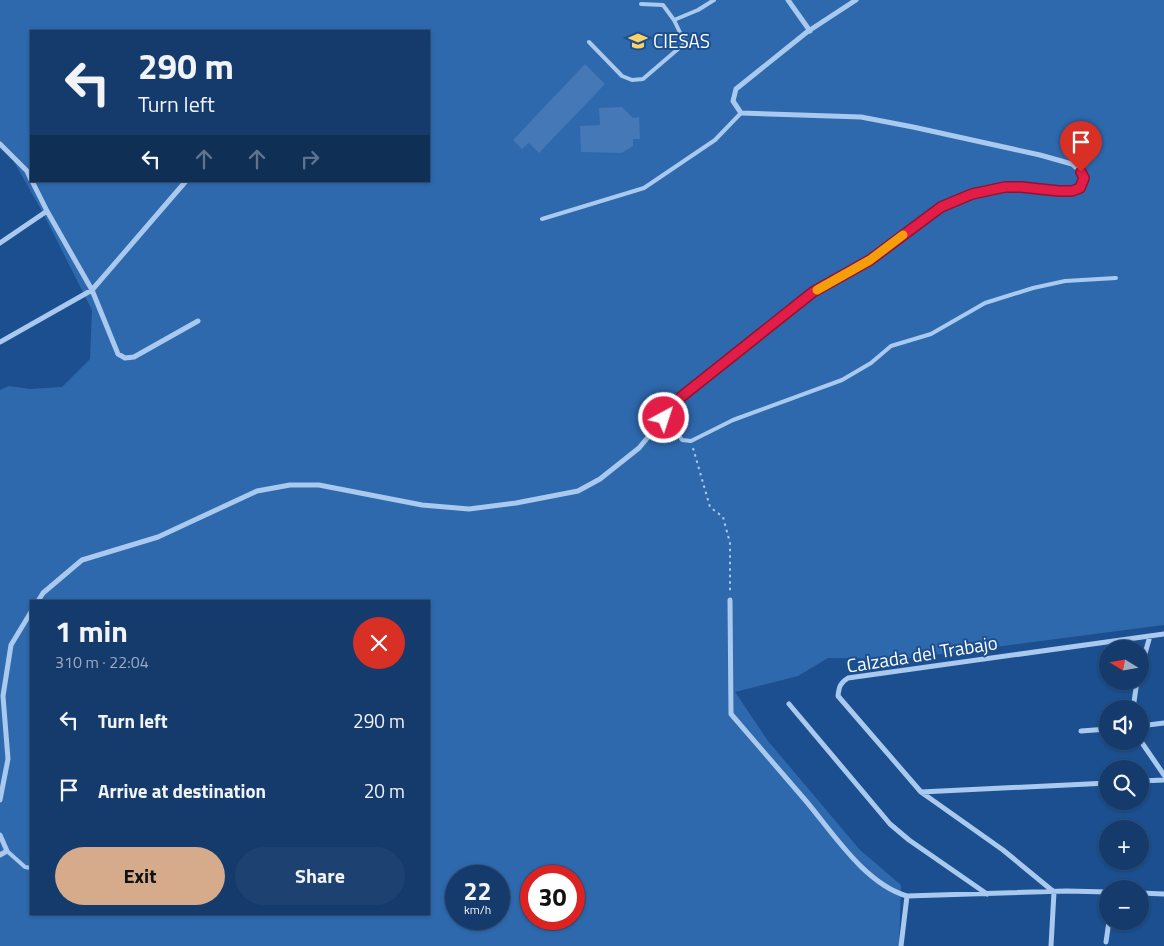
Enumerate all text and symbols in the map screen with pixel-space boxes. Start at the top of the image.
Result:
place label: CIESAS [653,26,710,55]
school or university icon: CIESAS [627,30,649,52]
text: 290 m [138,39,234,93]
icon: left [55,50,120,115]
text: Turn left [138,87,215,121]
pin [1060,121,1102,172]
icon: arrive [1067,128,1095,156]
icon: left [137,145,165,173]
icon: ahead [190,145,218,173]
icon: ahead [243,145,271,173]
icon: right [296,145,324,173]
position arrow [637,391,689,443]
text: 1 min [55,608,128,654]
button: close [353,617,405,669]
street label: Calzada del Trabajo [844,627,1000,680]
north arrow [1099,640,1149,690]
map controls [1099,640,1149,930]
text: 310 m · 22:04 [55,650,149,674]
button: sound [1099,700,1149,750]
icon: left [55,706,83,734]
text: Turn left [98,706,168,735]
text: 290 m [353,706,405,735]
button: search [1099,760,1149,810]
icon: arrive [55,776,83,804]
text: Arrive at destination [98,776,266,805]
text: 20 m [364,776,405,805]
button: + [1099,820,1149,870]
button: Exit [55,847,225,905]
button: Share [235,847,405,905]
speed limit sign: 30 [520,865,585,930]
text: 22 [463,872,492,910]
button: − [1099,880,1149,930]
text: km/h [464,900,491,919]

